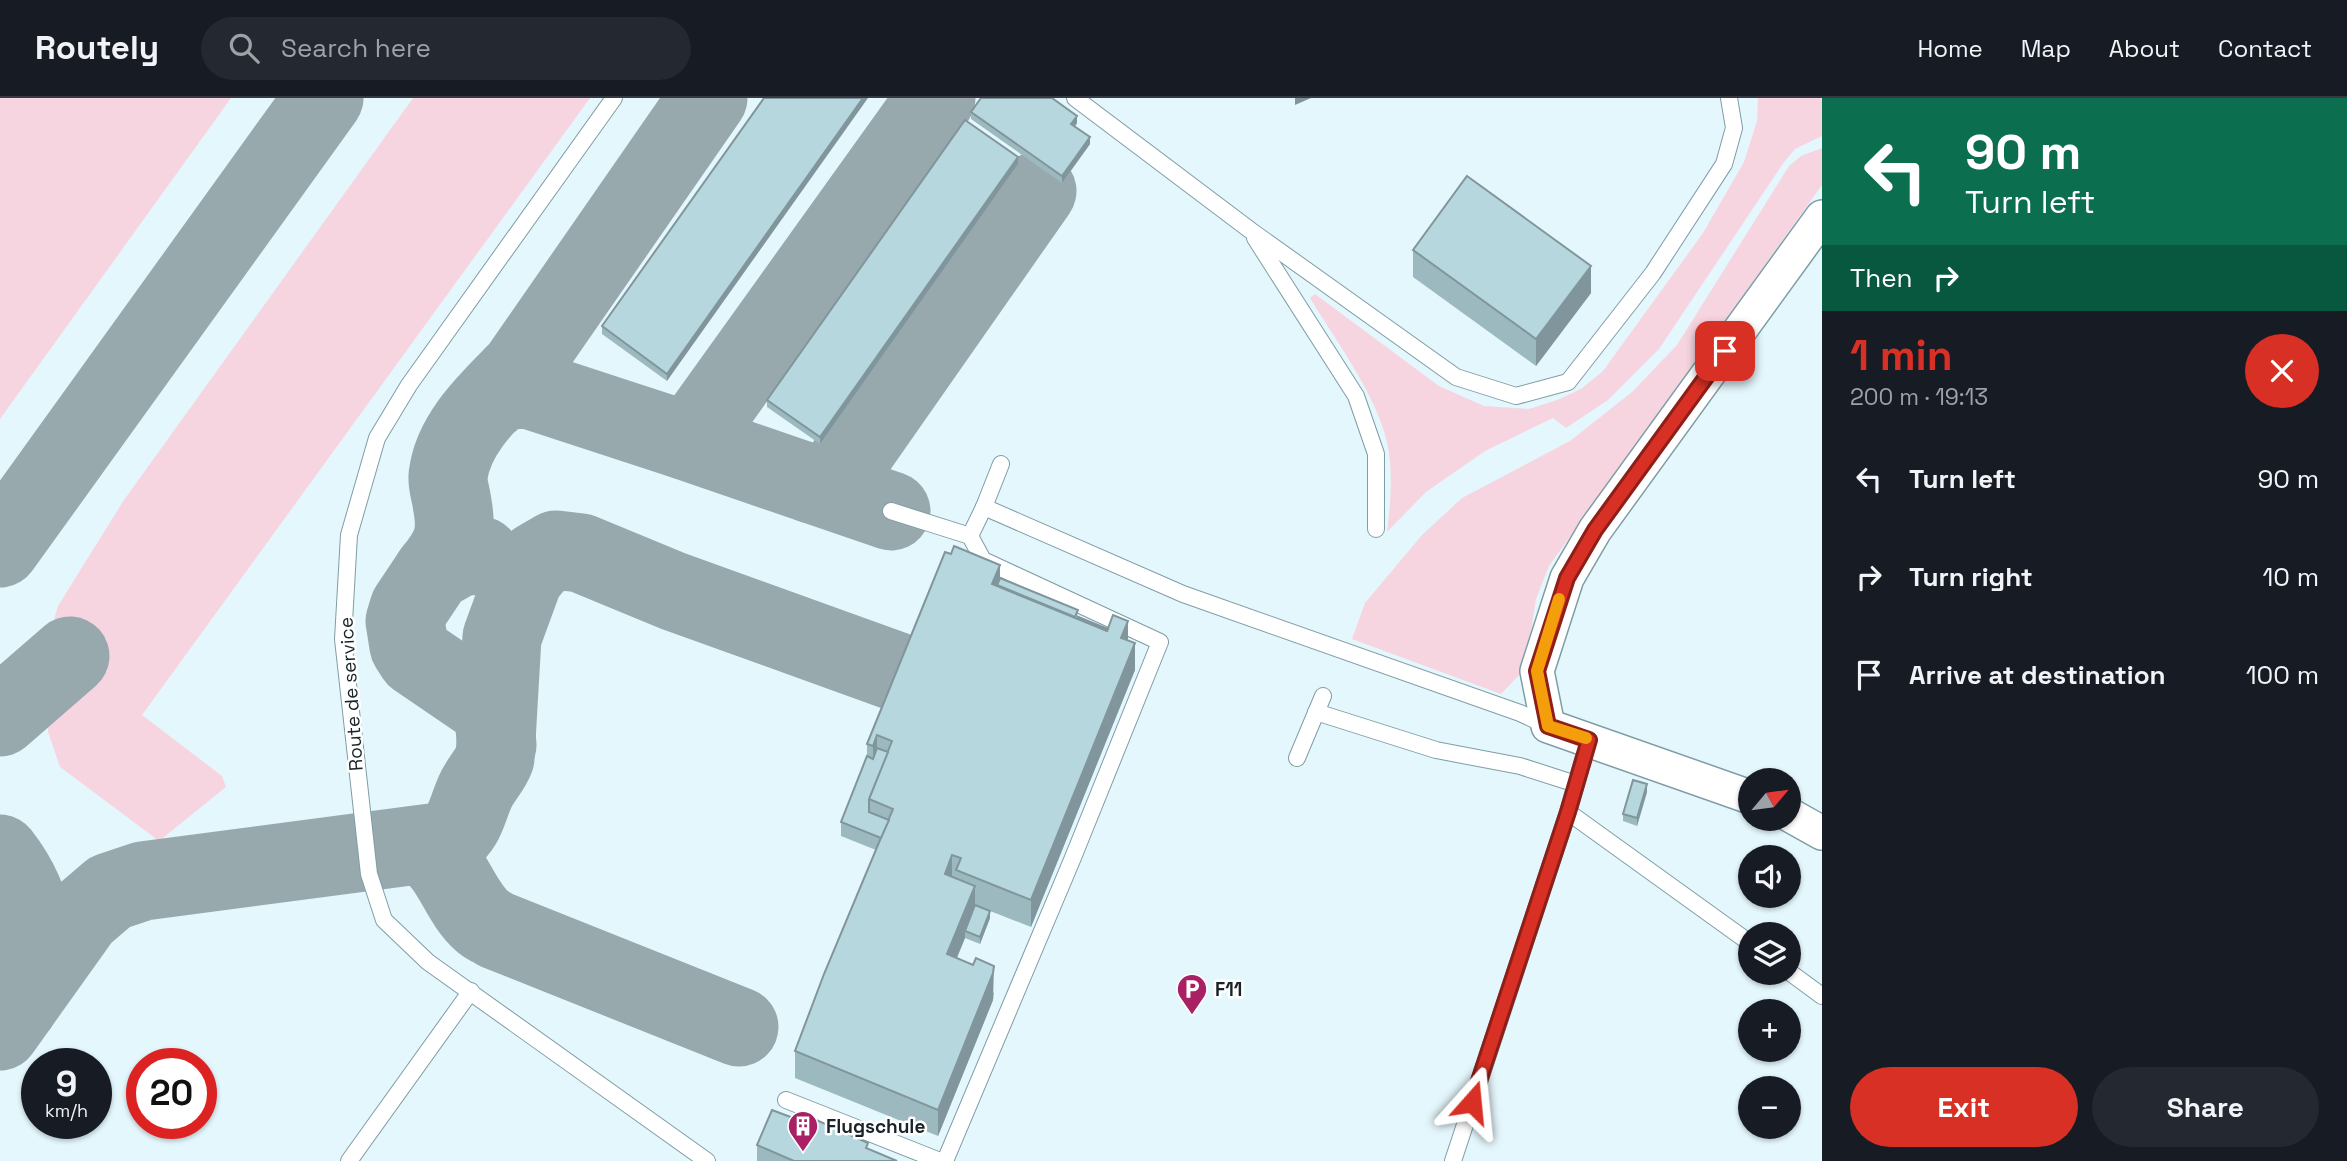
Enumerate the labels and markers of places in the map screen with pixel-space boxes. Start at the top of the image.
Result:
pin [1695,321,1755,381]
parking icon: F11 [1175,972,1209,1016]
place label: F11 [1215,977,1242,1002]
building icon: Flugschule [786,1109,820,1153]
place label: Flugschule [826,1114,925,1139]

